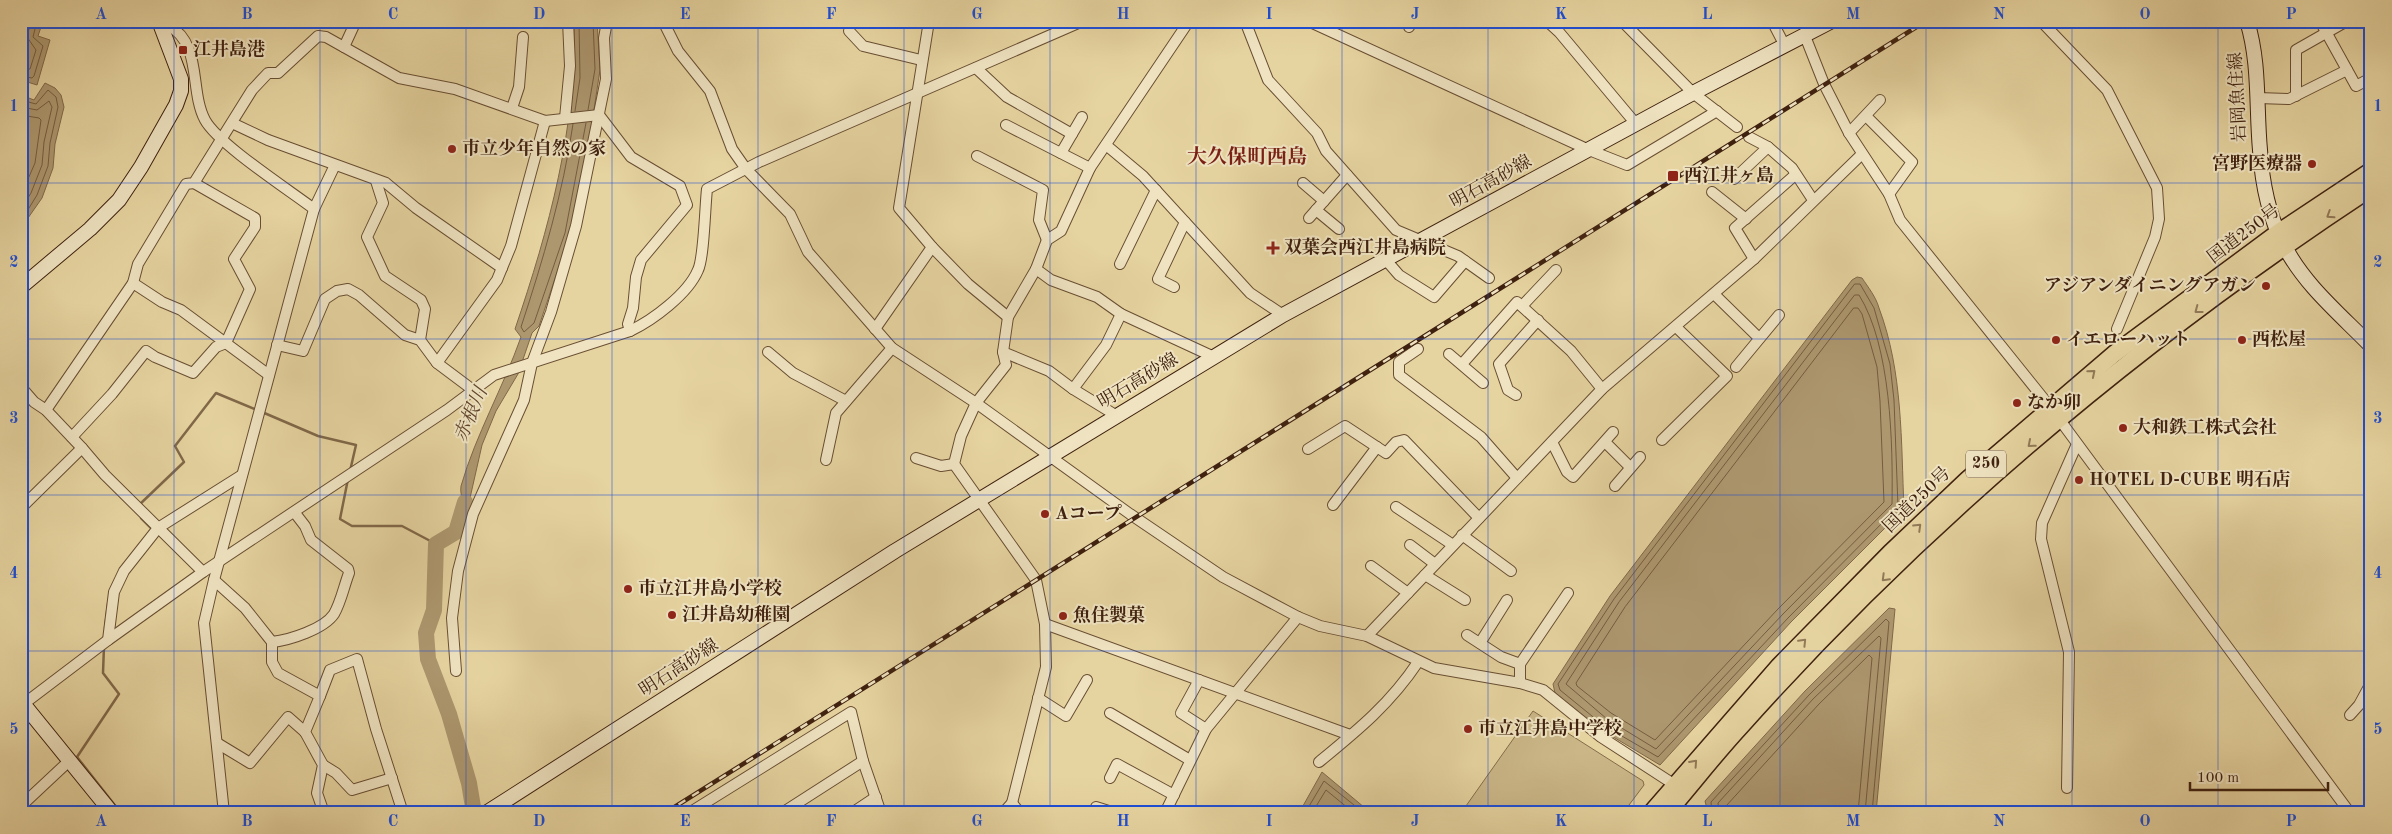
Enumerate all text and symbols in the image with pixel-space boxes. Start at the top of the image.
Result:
text: A [95,7,107,23]
text: B [241,7,253,23]
text: C [388,7,398,23]
text: D [533,7,545,23]
text: E [679,7,691,23]
text: F [826,7,837,23]
text: G [971,7,983,23]
text: H [1116,7,1130,23]
text: I [1265,7,1273,23]
text: J [1411,7,1420,23]
text: K [1555,7,1567,23]
text: L [1702,7,1713,23]
text: M [1846,7,1860,23]
text: N [1993,7,2006,23]
text: O [2139,7,2151,23]
text: P [2285,7,2297,23]
place label: 江井島港 [193,39,265,59]
marker: 江井島港 [177,44,189,56]
street label: 岩岡魚住線 [2225,52,2249,143]
text: 1 [9,99,19,115]
text: 1 [2373,99,2383,115]
place label: 市立少年自然の家 [462,138,606,158]
marker: 市立少年自然の家 [446,143,458,155]
district label: 大久保町西島 [1187,145,1307,168]
street label: 明石高砂線 [1446,151,1535,212]
place label: 宮野医療器 [2212,153,2302,173]
marker: 宮野医療器 [2306,158,2318,170]
place label: 西江井ヶ島 [1684,165,1774,185]
marker: 西江井ヶ島 [1666,169,1680,183]
street label: 国道250号 [2203,200,2283,267]
one-way arrow [2326,209,2336,218]
place label: 双葉会西江井島病院 [1284,237,1446,257]
marker: 双葉会西江井島病院 [1266,241,1280,255]
text: 2 [9,255,19,271]
text: 2 [2373,255,2383,271]
place label: アジアンダイニングアガン [2044,275,2256,295]
marker: アジアンダイニングアガン [2260,280,2272,292]
one-way arrow [2195,304,2204,312]
place label: 西松屋 [2252,329,2306,349]
place label: イエローハット [2066,330,2190,349]
marker: イエローハット [2050,334,2062,346]
marker: 西松屋 [2236,334,2248,346]
street label: 明石高砂線 [1094,348,1181,412]
one-way arrow [2086,370,2095,379]
water label: 赤根川 [450,382,493,445]
place label: なか卯 [2027,392,2081,412]
marker: なか卯 [2011,397,2023,409]
text: 3 [9,411,19,427]
text: 3 [2373,411,2383,427]
place label: 大和鉄工株式会社 [2133,417,2277,437]
marker: 大和鉄工株式会社 [2117,422,2129,434]
one-way arrow [2027,439,2036,448]
road number: 250 [1966,450,2006,478]
street label: 国道250号 [1879,462,1954,536]
place label: HOTEL D-CUBE 明石店 [2089,469,2290,489]
marker: HOTEL D-CUBE 明石店 [2073,474,2085,486]
place label: Aコープ [1055,504,1122,523]
marker: Aコープ [1039,508,1051,520]
one-way arrow [1912,524,1921,533]
text: 4 [9,566,19,582]
text: 4 [2373,566,2383,582]
one-way arrow [1882,572,1891,581]
place label: 市立江井島小学校 [638,578,782,598]
marker: 市立江井島小学校 [622,583,634,595]
place label: 江井島幼稚園 [682,604,790,624]
place label: 魚住製菓 [1073,605,1145,625]
marker: 江井島幼稚園 [666,609,678,621]
marker: 魚住製菓 [1057,610,1069,622]
street label: 明石高砂線 [635,634,722,700]
one-way arrow [1797,639,1806,648]
place label: 市立江井島中学校 [1478,718,1622,738]
text: 5 [9,722,19,738]
text: 5 [2373,722,2383,738]
marker: 市立江井島中学校 [1462,723,1474,735]
one-way arrow [1688,759,1697,768]
scale bar [2190,759,2327,791]
text: 100 m [2197,771,2239,786]
text: A [95,814,107,830]
text: B [241,814,253,830]
text: C [388,814,398,830]
text: D [533,814,545,830]
text: E [679,814,691,830]
text: F [826,814,837,830]
text: G [971,814,983,830]
text: H [1116,814,1130,830]
text: I [1265,814,1273,830]
text: J [1411,814,1420,830]
text: K [1555,814,1567,830]
text: L [1702,814,1713,830]
text: M [1846,814,1860,830]
text: N [1993,814,2006,830]
text: O [2139,814,2151,830]
text: P [2285,814,2297,830]

